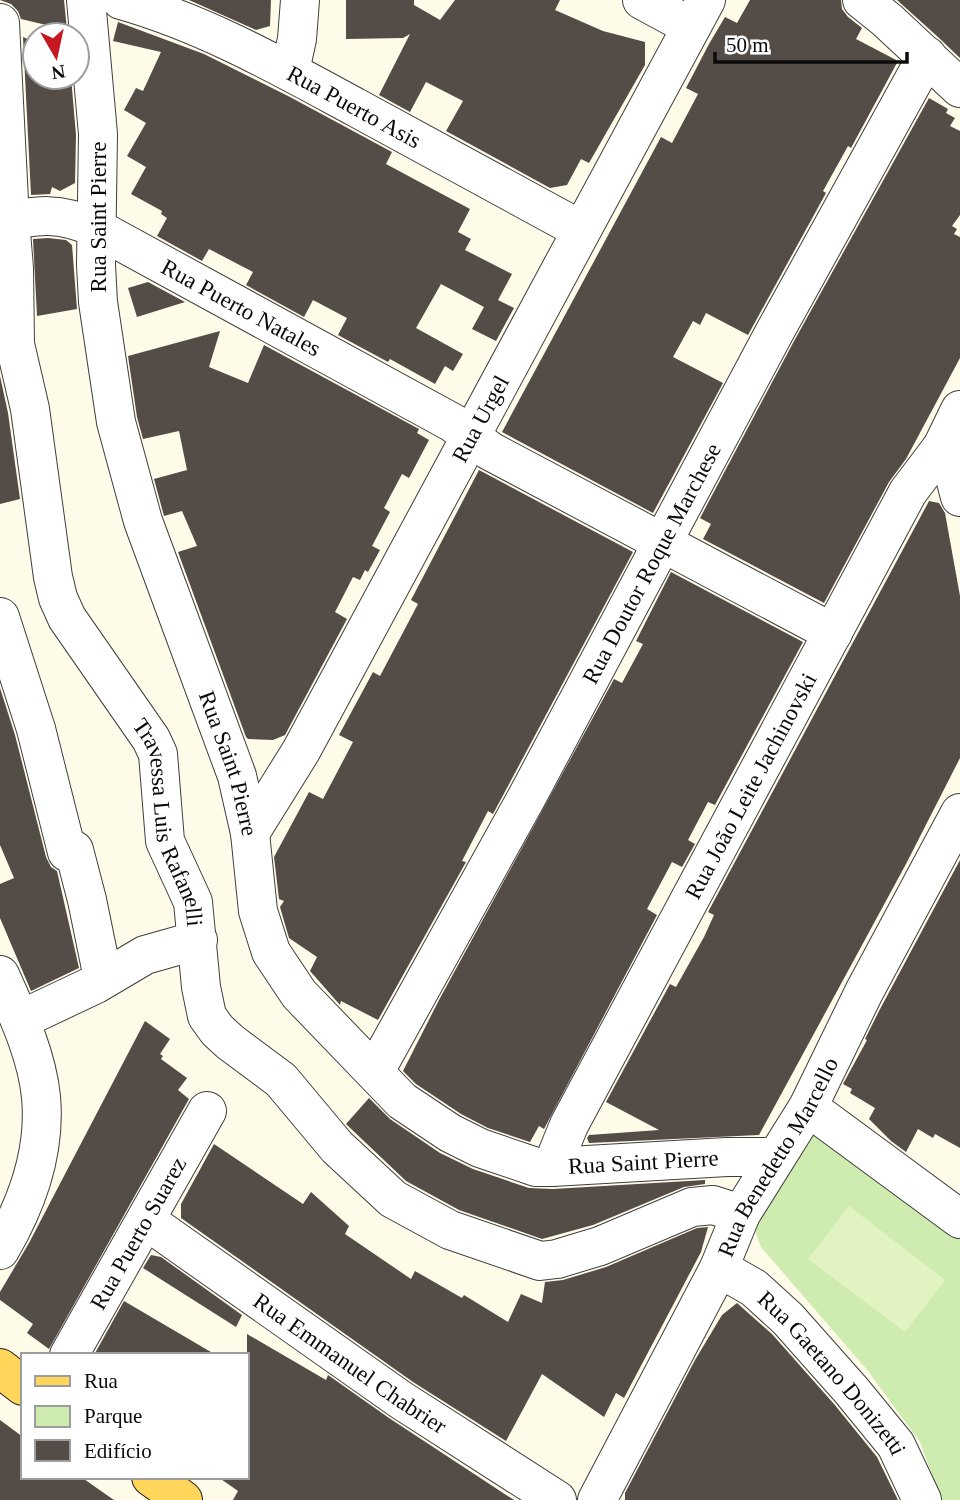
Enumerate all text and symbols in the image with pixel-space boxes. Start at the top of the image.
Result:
north arrow [21,21,91,91]
scale bar [715,21,908,65]
text: 50 m [726,33,769,57]
street label: Rua Puerto Asis [283,60,425,153]
text: N [50,61,67,84]
street label: Rua Saint Pierre [86,142,111,292]
street label: Rua Puerto Natales [157,254,325,361]
street label: Rua Urgel [447,371,514,466]
street label: Rua Doutor Roque Marchese [577,439,726,688]
street label: Rua João Leite Jachinovski [680,669,821,903]
street label: Rua Saint Pierre [194,687,263,838]
street label: Travessa Luis Rafanelli [128,713,208,927]
street label: Rua Benedetto Marcello [712,1053,843,1260]
street label: Rua Saint Pierre [567,1145,719,1179]
street label: Rua Puerto Suarez [85,1152,191,1314]
street label: Rua Gaetano Donizetti [753,1286,911,1459]
street label: Rua Emmanuel Chabrier [249,1288,451,1439]
legend [21,1353,248,1479]
text: Rua [84,1369,119,1393]
text: Parque [84,1404,142,1428]
text: Edifício [84,1439,152,1463]

